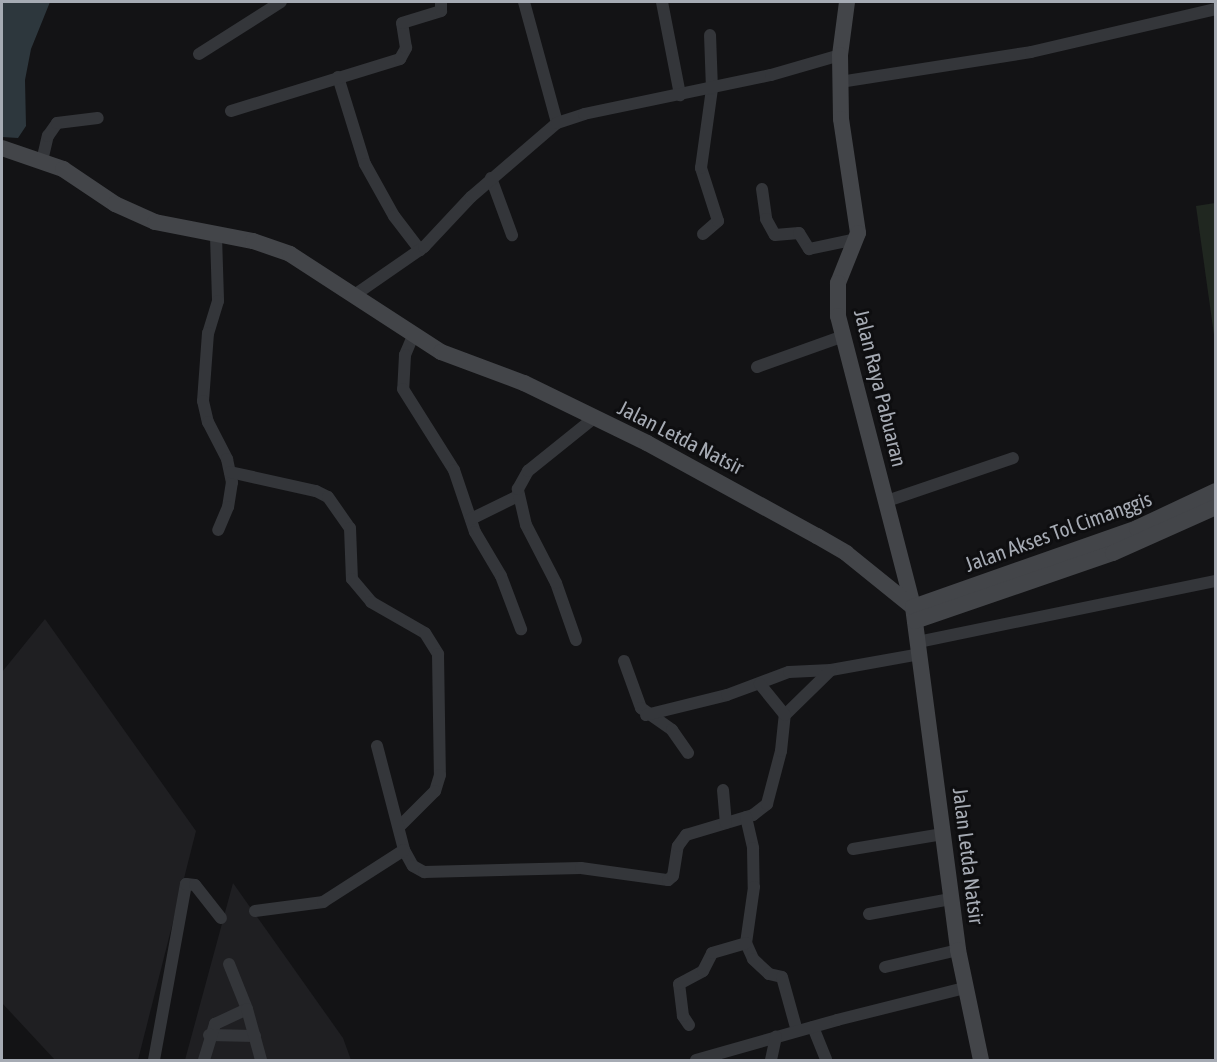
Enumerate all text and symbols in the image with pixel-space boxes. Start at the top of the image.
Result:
street label: Jalan Raya Pabuaran [849,307,913,469]
street label: Jalan Letda Natsir [614,395,748,479]
street label: Jalan Akses Tol Cimanggis [961,485,1155,577]
street label: Jalan Letda Natsir [948,786,990,926]

